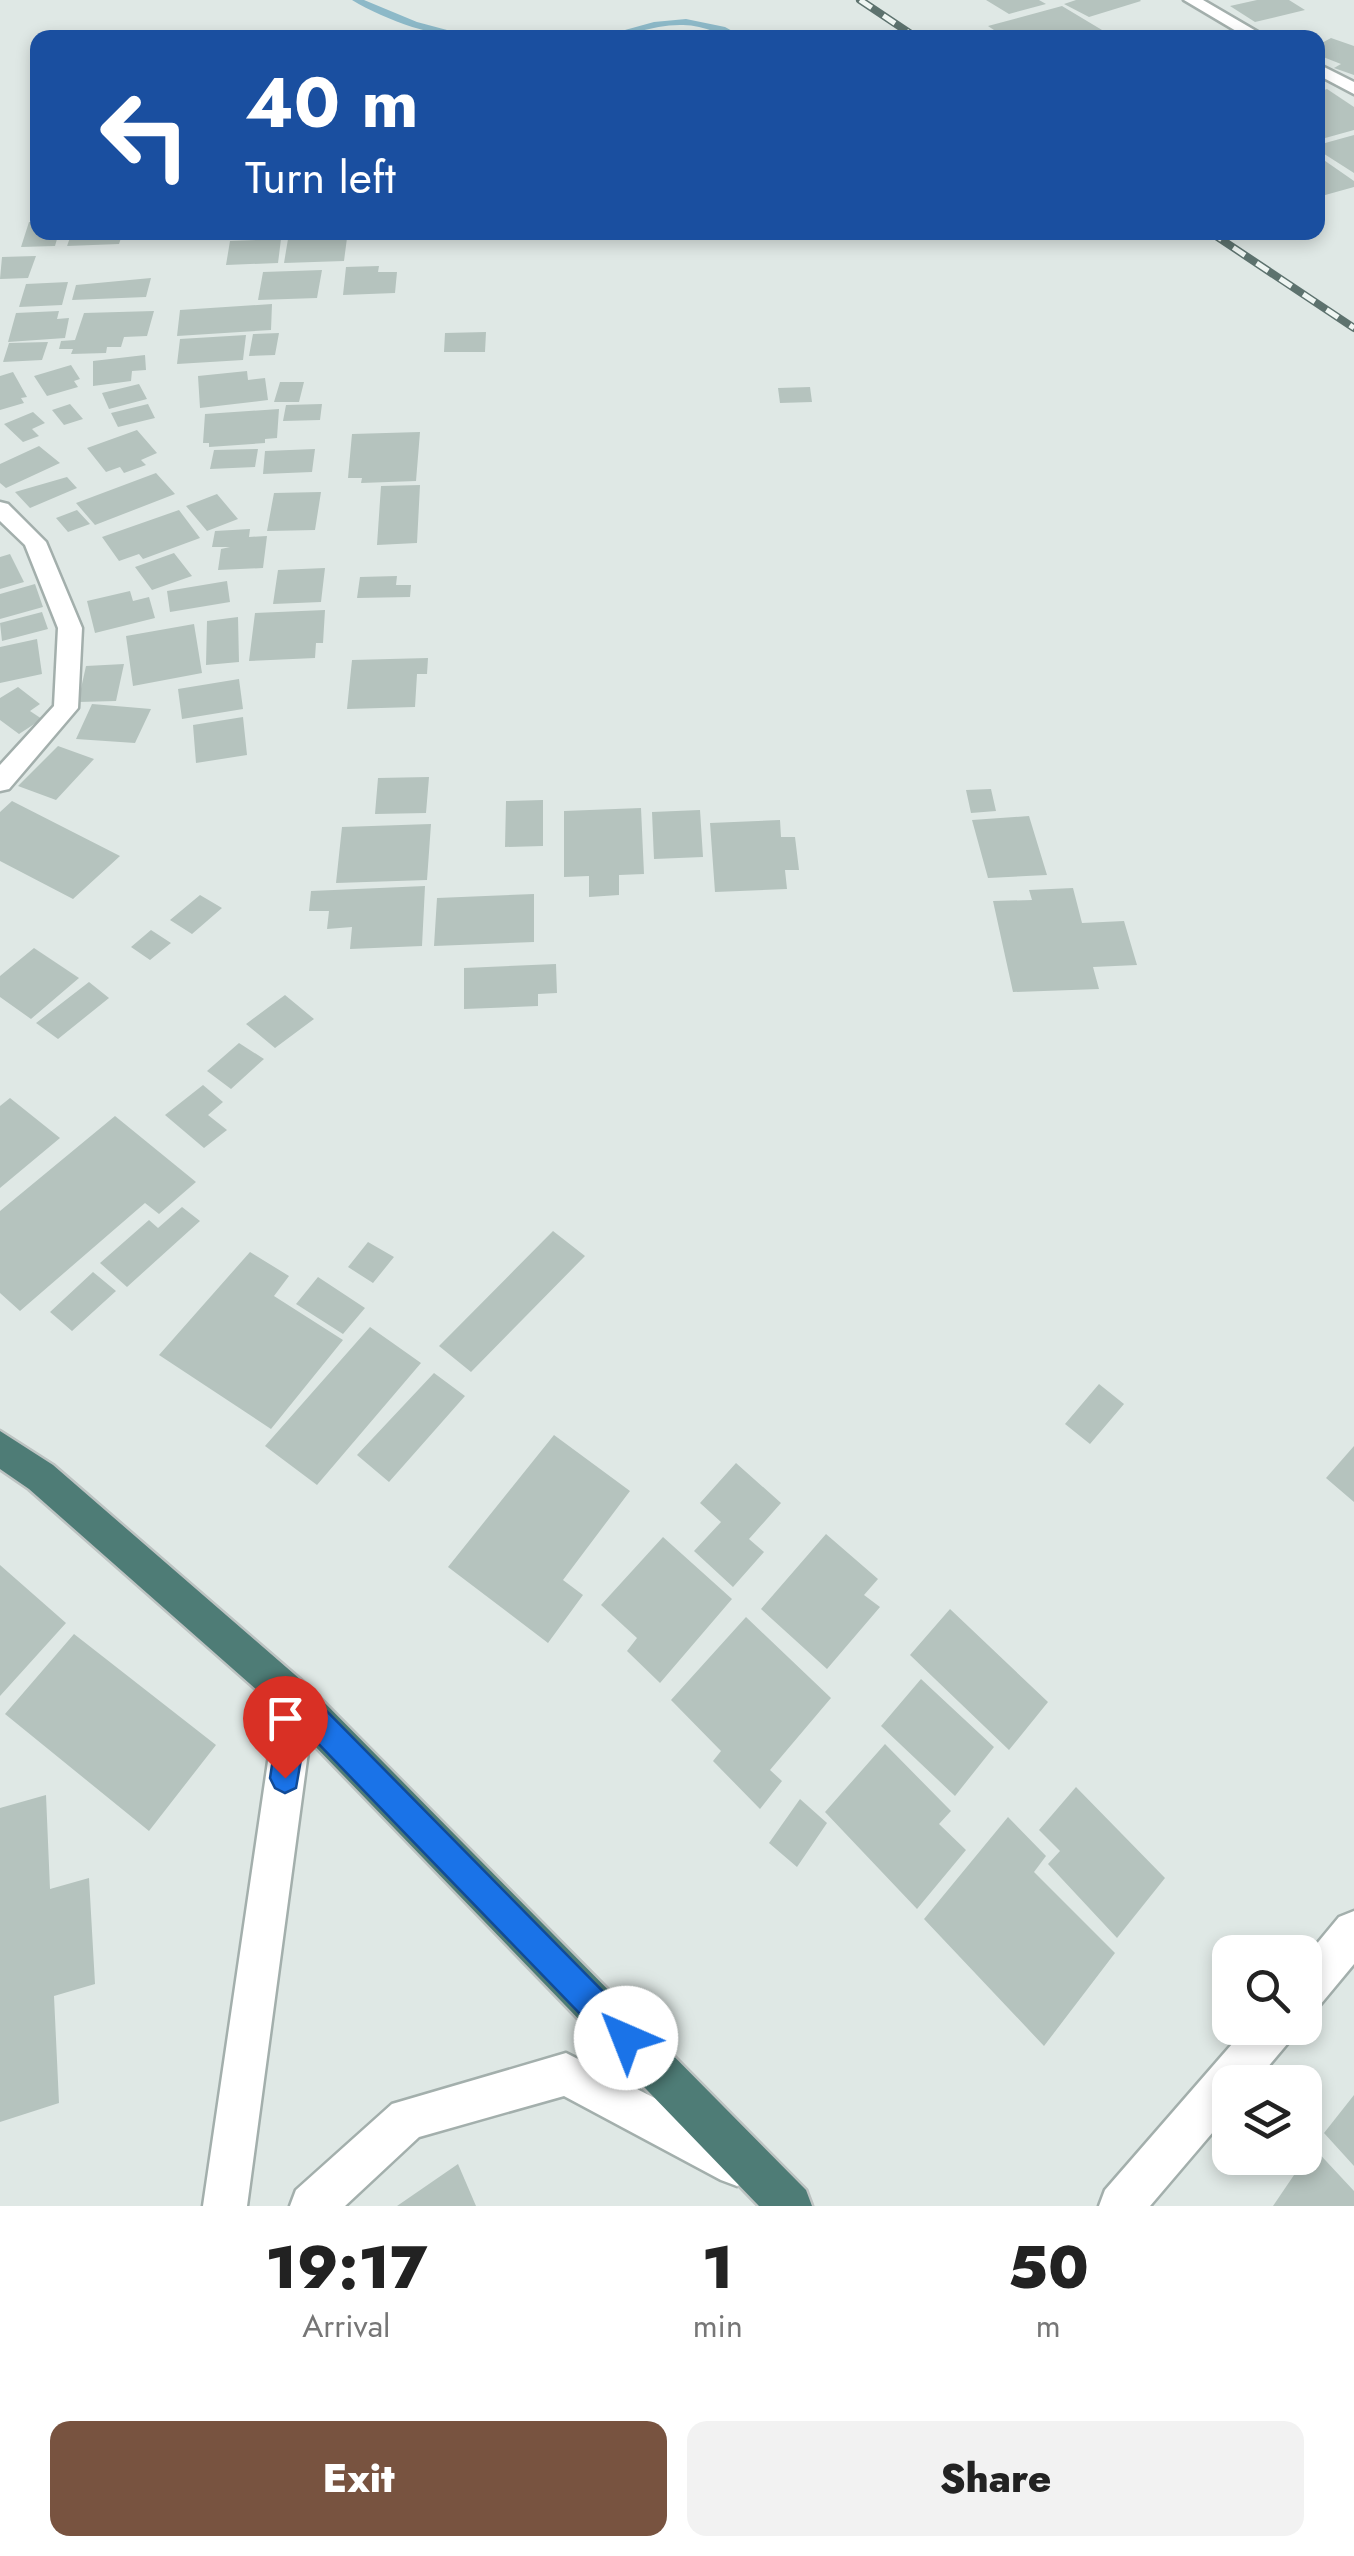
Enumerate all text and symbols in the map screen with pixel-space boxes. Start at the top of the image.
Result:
text: 40 m [245,52,419,153]
icon: left [80,70,210,200]
text: Turn left [245,145,396,210]
pin [243,1676,328,1779]
icon: arrive [258,1691,313,1746]
map controls [1212,1935,1322,2175]
button: search [1212,1935,1322,2045]
position arrow [574,1986,678,2090]
button: layers [1212,2065,1322,2175]
text: 19:17 [265,2224,428,2311]
text: 1 [702,2224,733,2311]
text: 50 [1008,2224,1089,2311]
text: Arrival [302,2303,390,2349]
text: min [693,2303,743,2349]
text: m [1036,2303,1061,2349]
button: Exit [50,2421,667,2536]
button: Share [687,2421,1304,2536]

